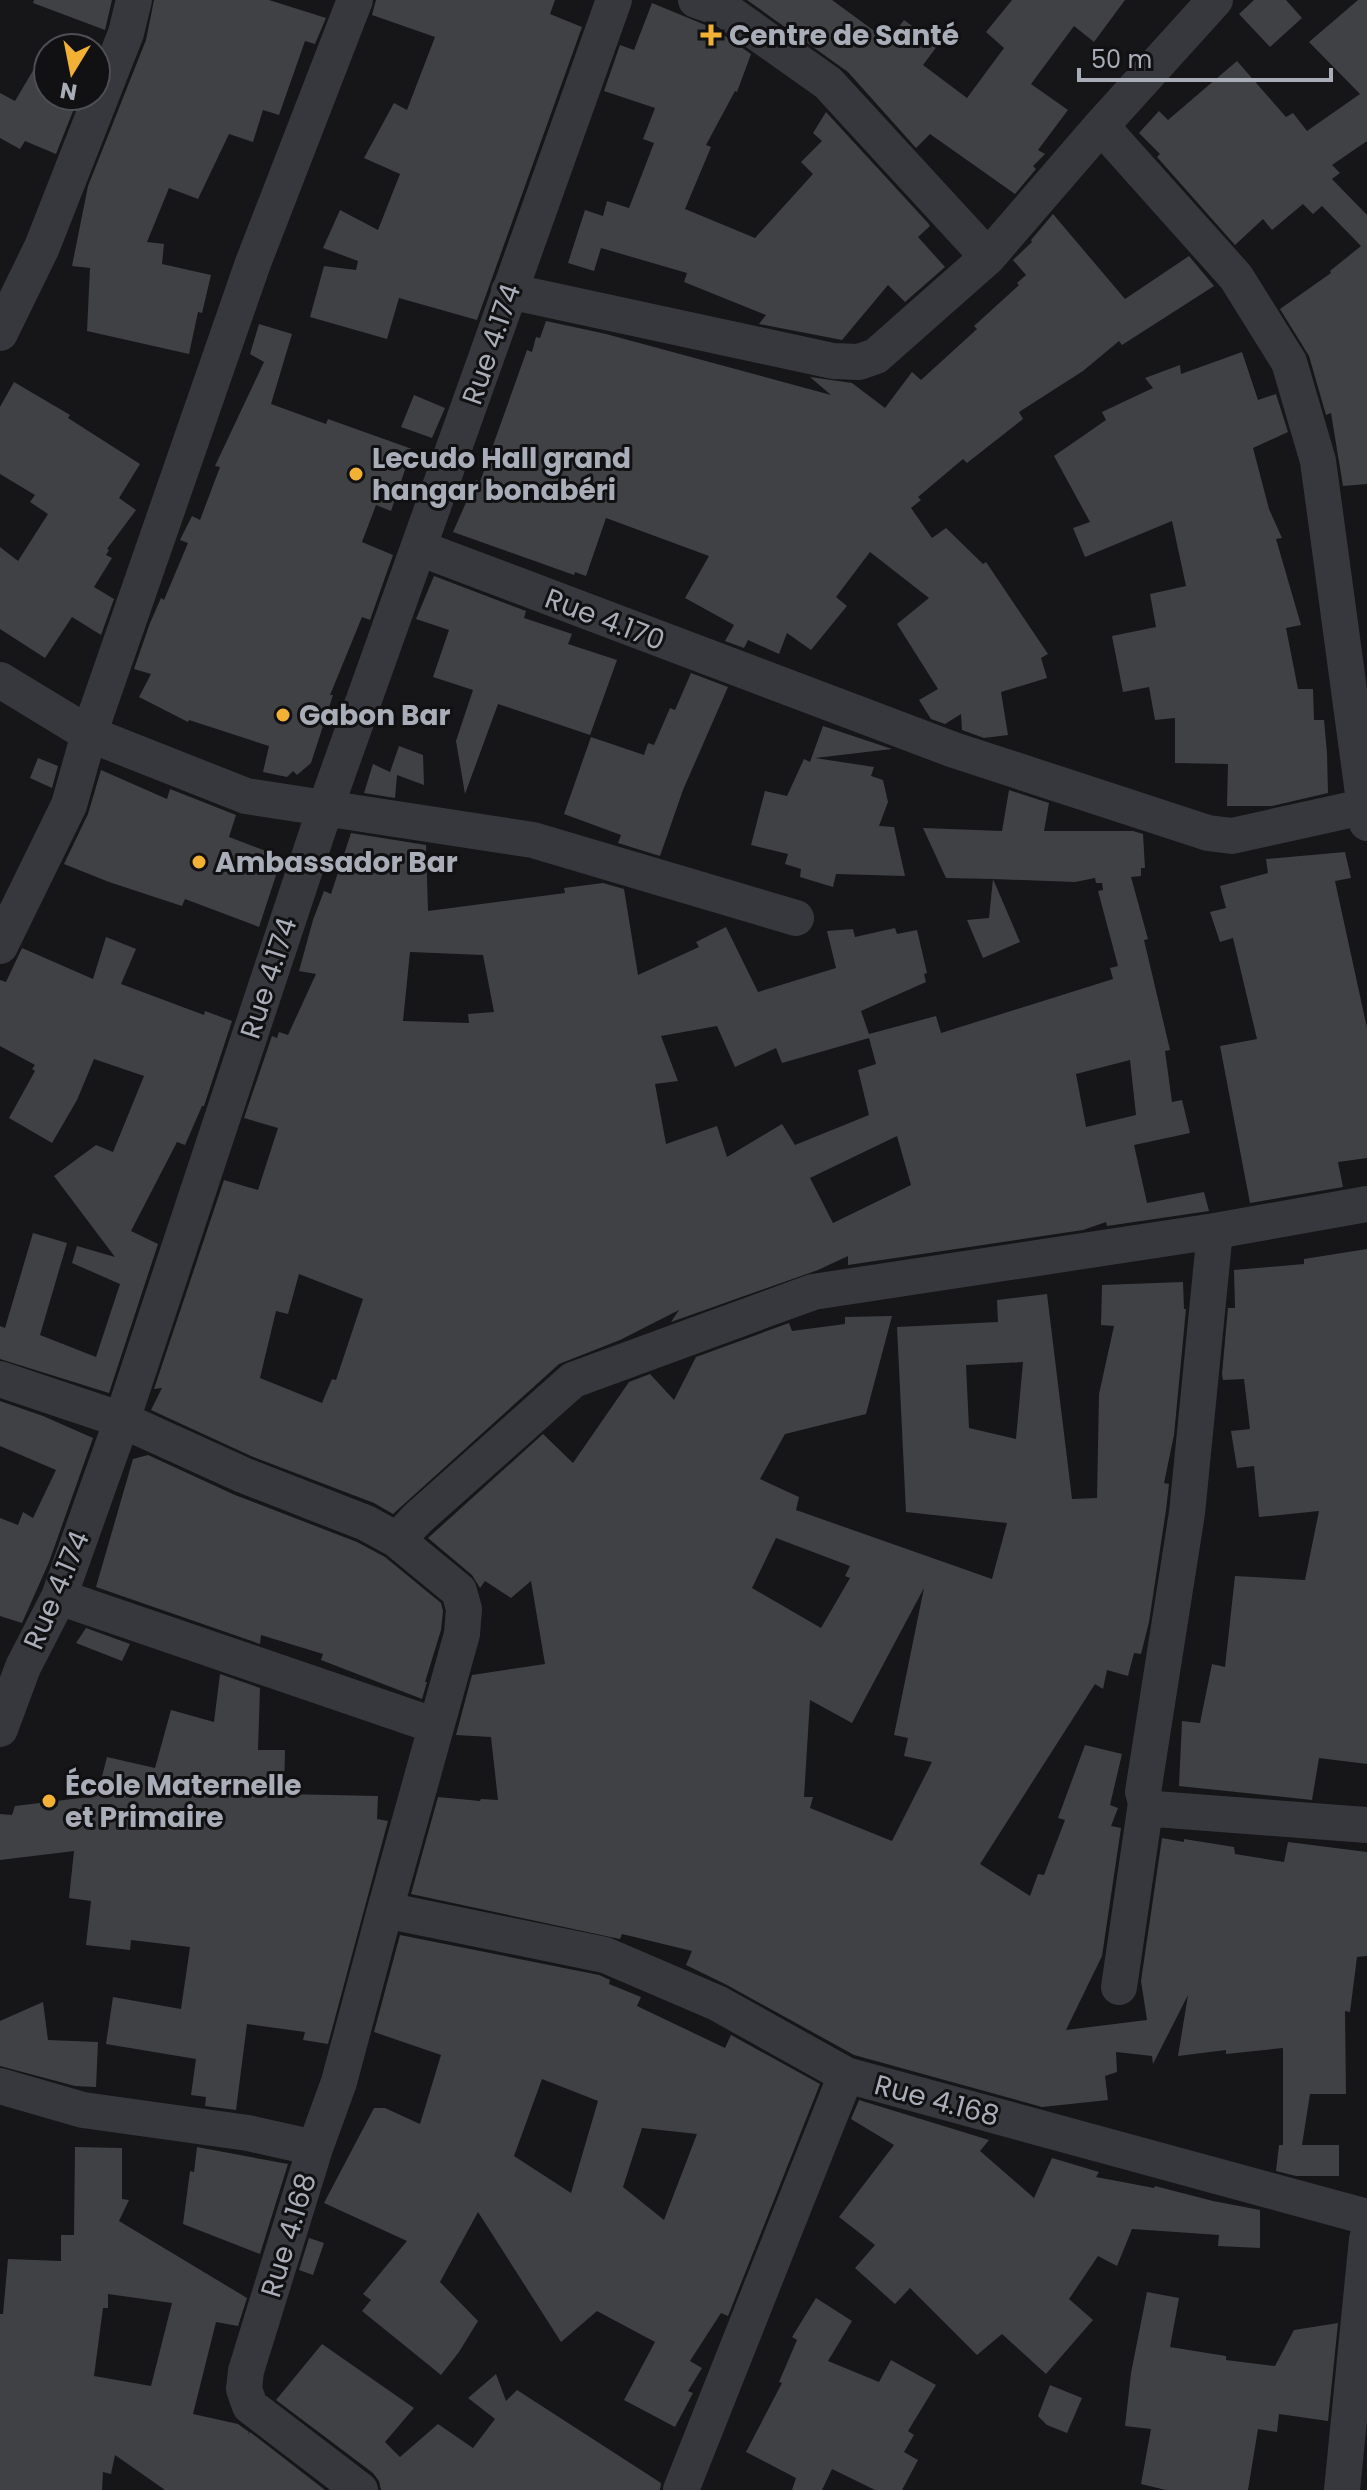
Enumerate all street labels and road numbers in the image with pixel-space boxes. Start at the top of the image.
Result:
street label: Rue 4.174 [453,279,530,410]
street label: Rue 4.170 [539,579,670,660]
street label: Rue 4.174 [231,913,306,1044]
street label: Rue 4.174 [14,1525,99,1655]
street label: Rue 4.168 [870,2065,1004,2136]
street label: Rue 4.168 [251,2168,326,2302]

